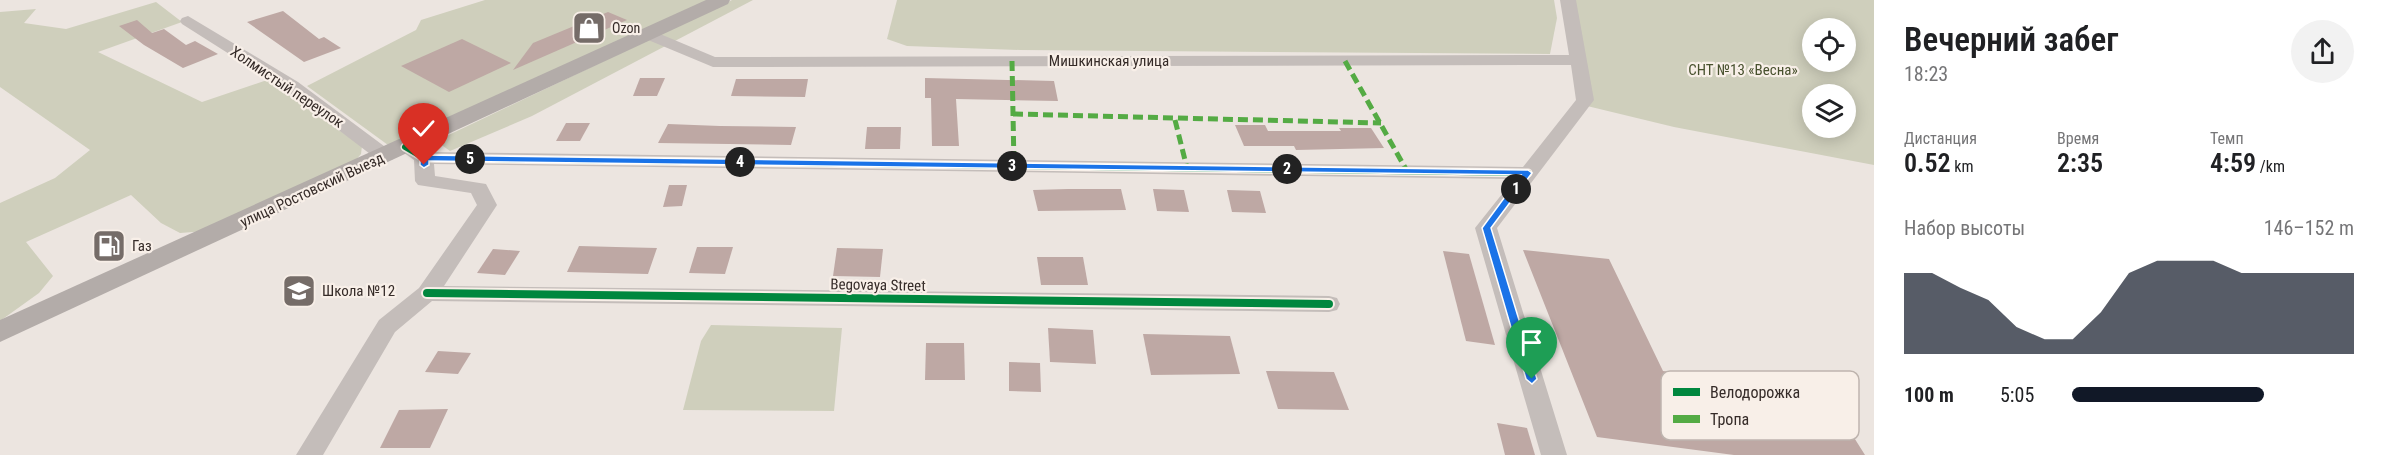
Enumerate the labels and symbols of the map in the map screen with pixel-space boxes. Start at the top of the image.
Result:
shop icon: Ozon [571,10,607,46]
place label: Ozon [612,20,640,36]
street label: Холмистый переулок [227,43,347,131]
street label: Мишкинская улица [1049,52,1169,70]
park label: СНТ №13 «Весна» [1688,61,1798,79]
pin [398,103,449,165]
pin: 5 [455,144,485,174]
pin: 4 [725,147,755,177]
street label: улица Ростовский Выезд [237,149,387,231]
pin: 3 [997,151,1027,181]
pin: 2 [1272,154,1302,184]
pin: 1 [1501,174,1531,204]
fuel station icon: Газ [91,228,127,264]
place label: Газ [132,237,152,255]
school or university icon: Школа №12 [281,273,317,309]
street label: Begovaya Street [830,275,926,295]
place label: Школа №12 [322,282,395,300]
pin [1506,317,1557,379]
legend [1661,371,1859,440]
text: Велодорожка [1710,383,1800,402]
text: Тропа [1710,410,1749,429]

